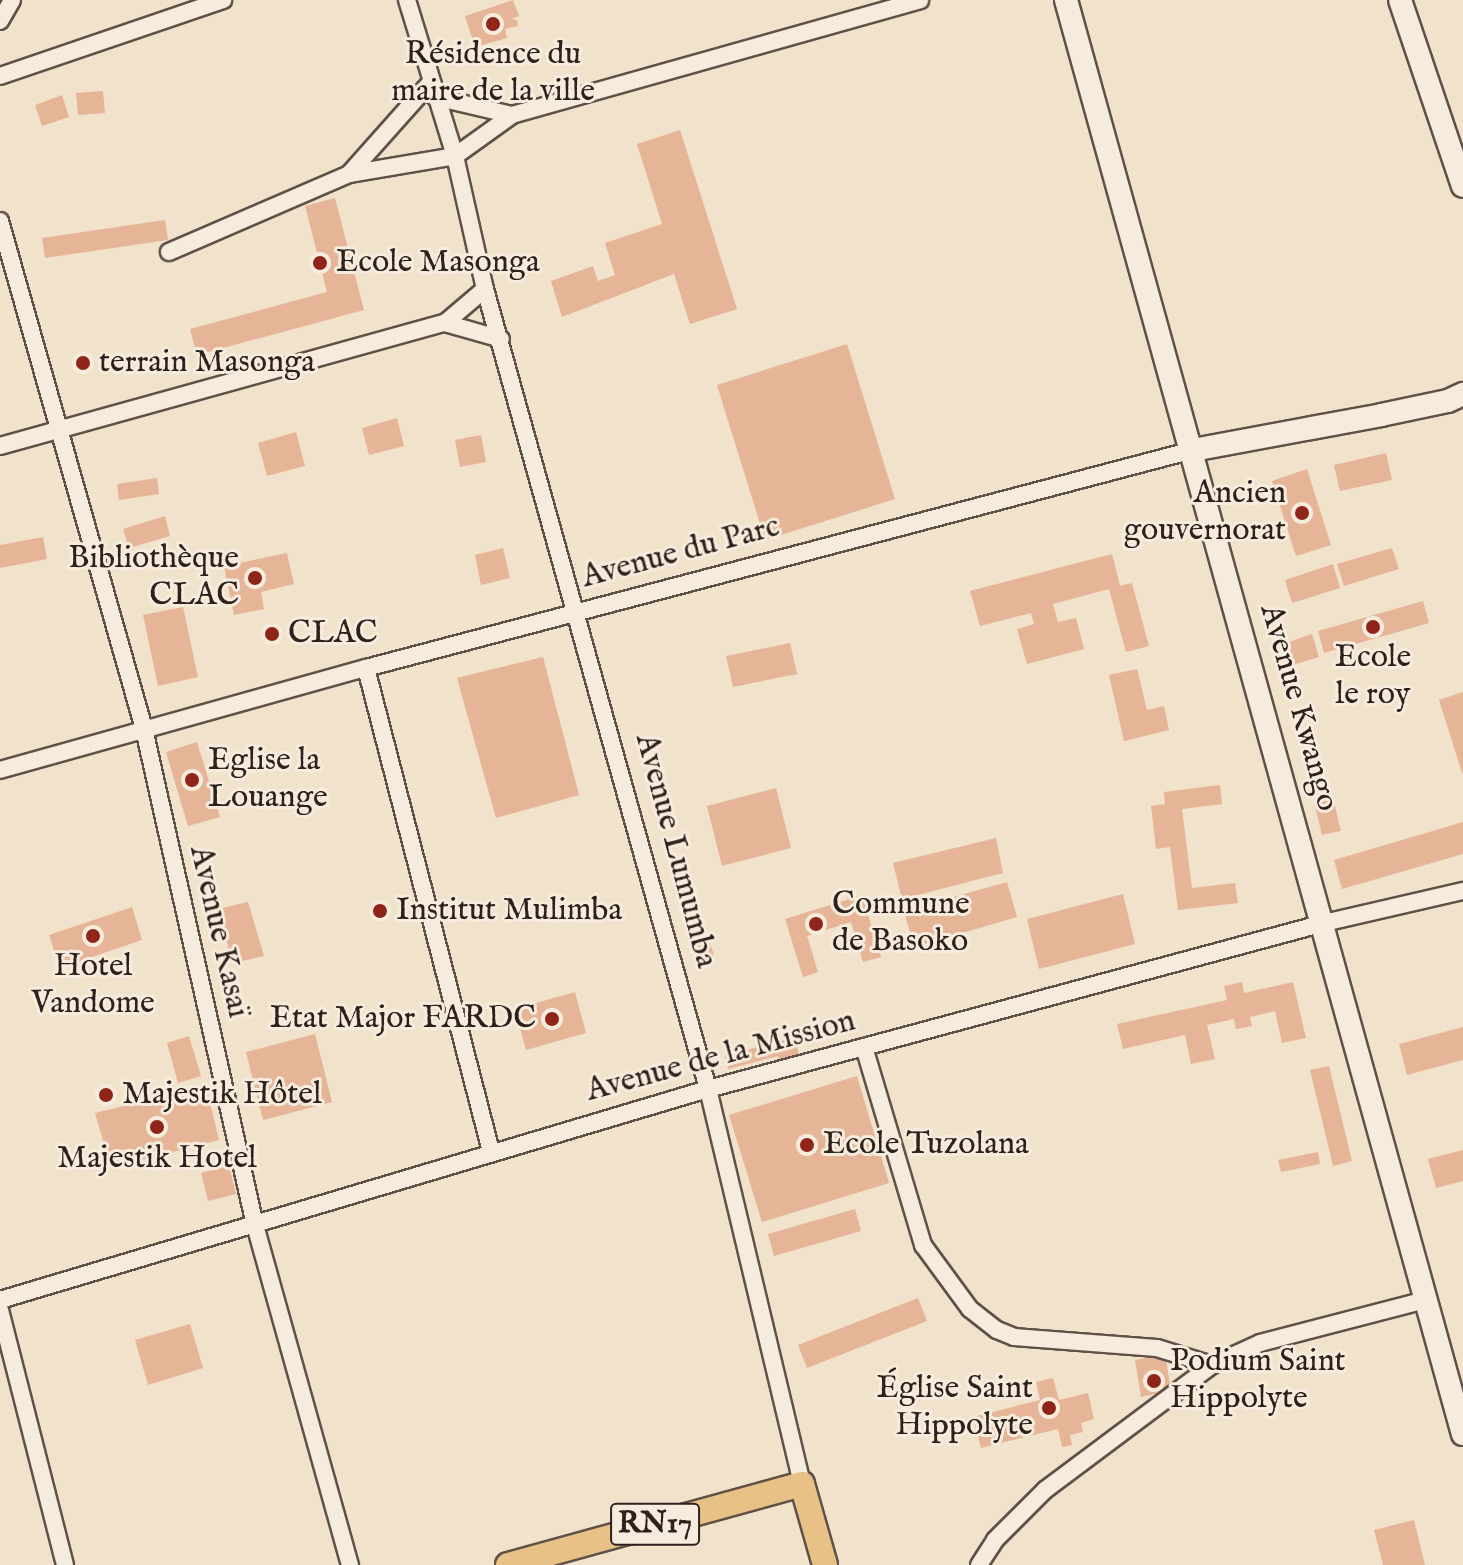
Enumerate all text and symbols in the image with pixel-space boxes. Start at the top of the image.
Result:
marker: Résidence du maire de la ville [484,15,502,33]
place label: Résidence du maire de la ville [391,37,595,112]
place label: Ecole Masonga [336,244,540,282]
marker: Ecole Masonga [311,254,329,272]
place label: terrain Masonga [99,344,315,382]
marker: terrain Masonga [74,354,92,372]
place label: Ancien gouvernorat [1124,476,1286,551]
marker: Ancien gouvernorat [1293,504,1311,522]
street label: Avenue du Parc [578,508,784,598]
place label: Bibliothèque CLAC [68,541,239,616]
marker: Bibliothèque CLAC [246,569,264,587]
street label: Avenue Kwango [1250,600,1346,816]
place label: CLAC [288,615,378,653]
marker: Ecole le roy [1364,618,1382,636]
marker: CLAC [263,625,281,643]
place label: Ecole le roy [1335,640,1411,715]
street label: Avenue Lumumba [625,730,725,972]
place label: Eglise la Louange [208,743,328,818]
marker: Eglise la Louange [183,771,201,789]
street label: Avenue Kasaï [180,842,256,1022]
place label: Commune de Basoko [832,887,970,962]
place label: Institut Mulimba [396,892,622,930]
marker: Institut Mulimba [371,902,389,920]
marker: Commune de Basoko [807,915,825,933]
marker: Hotel Vandome [84,927,102,945]
place label: Hotel Vandome [31,949,155,1024]
place label: Etat Major FARDC [270,1000,536,1038]
street label: Avenue de la Mission [582,1003,860,1111]
marker: Etat Major FARDC [543,1010,561,1028]
place label: Majestik Hôtel [122,1076,322,1114]
marker: Majestik Hôtel [97,1086,115,1104]
marker: Majestik Hotel [148,1118,166,1136]
place label: Ecole Tuzolana [823,1126,1029,1164]
marker: Ecole Tuzolana [798,1136,816,1154]
place label: Majestik Hotel [57,1140,257,1178]
place label: Podium Saint Hippolyte [1170,1344,1346,1419]
place label: Église Saint Hippolyte [876,1371,1033,1446]
marker: Podium Saint Hippolyte [1145,1372,1163,1390]
marker: Église Saint Hippolyte [1040,1399,1058,1417]
road number: RN17 [609,1498,701,1550]

